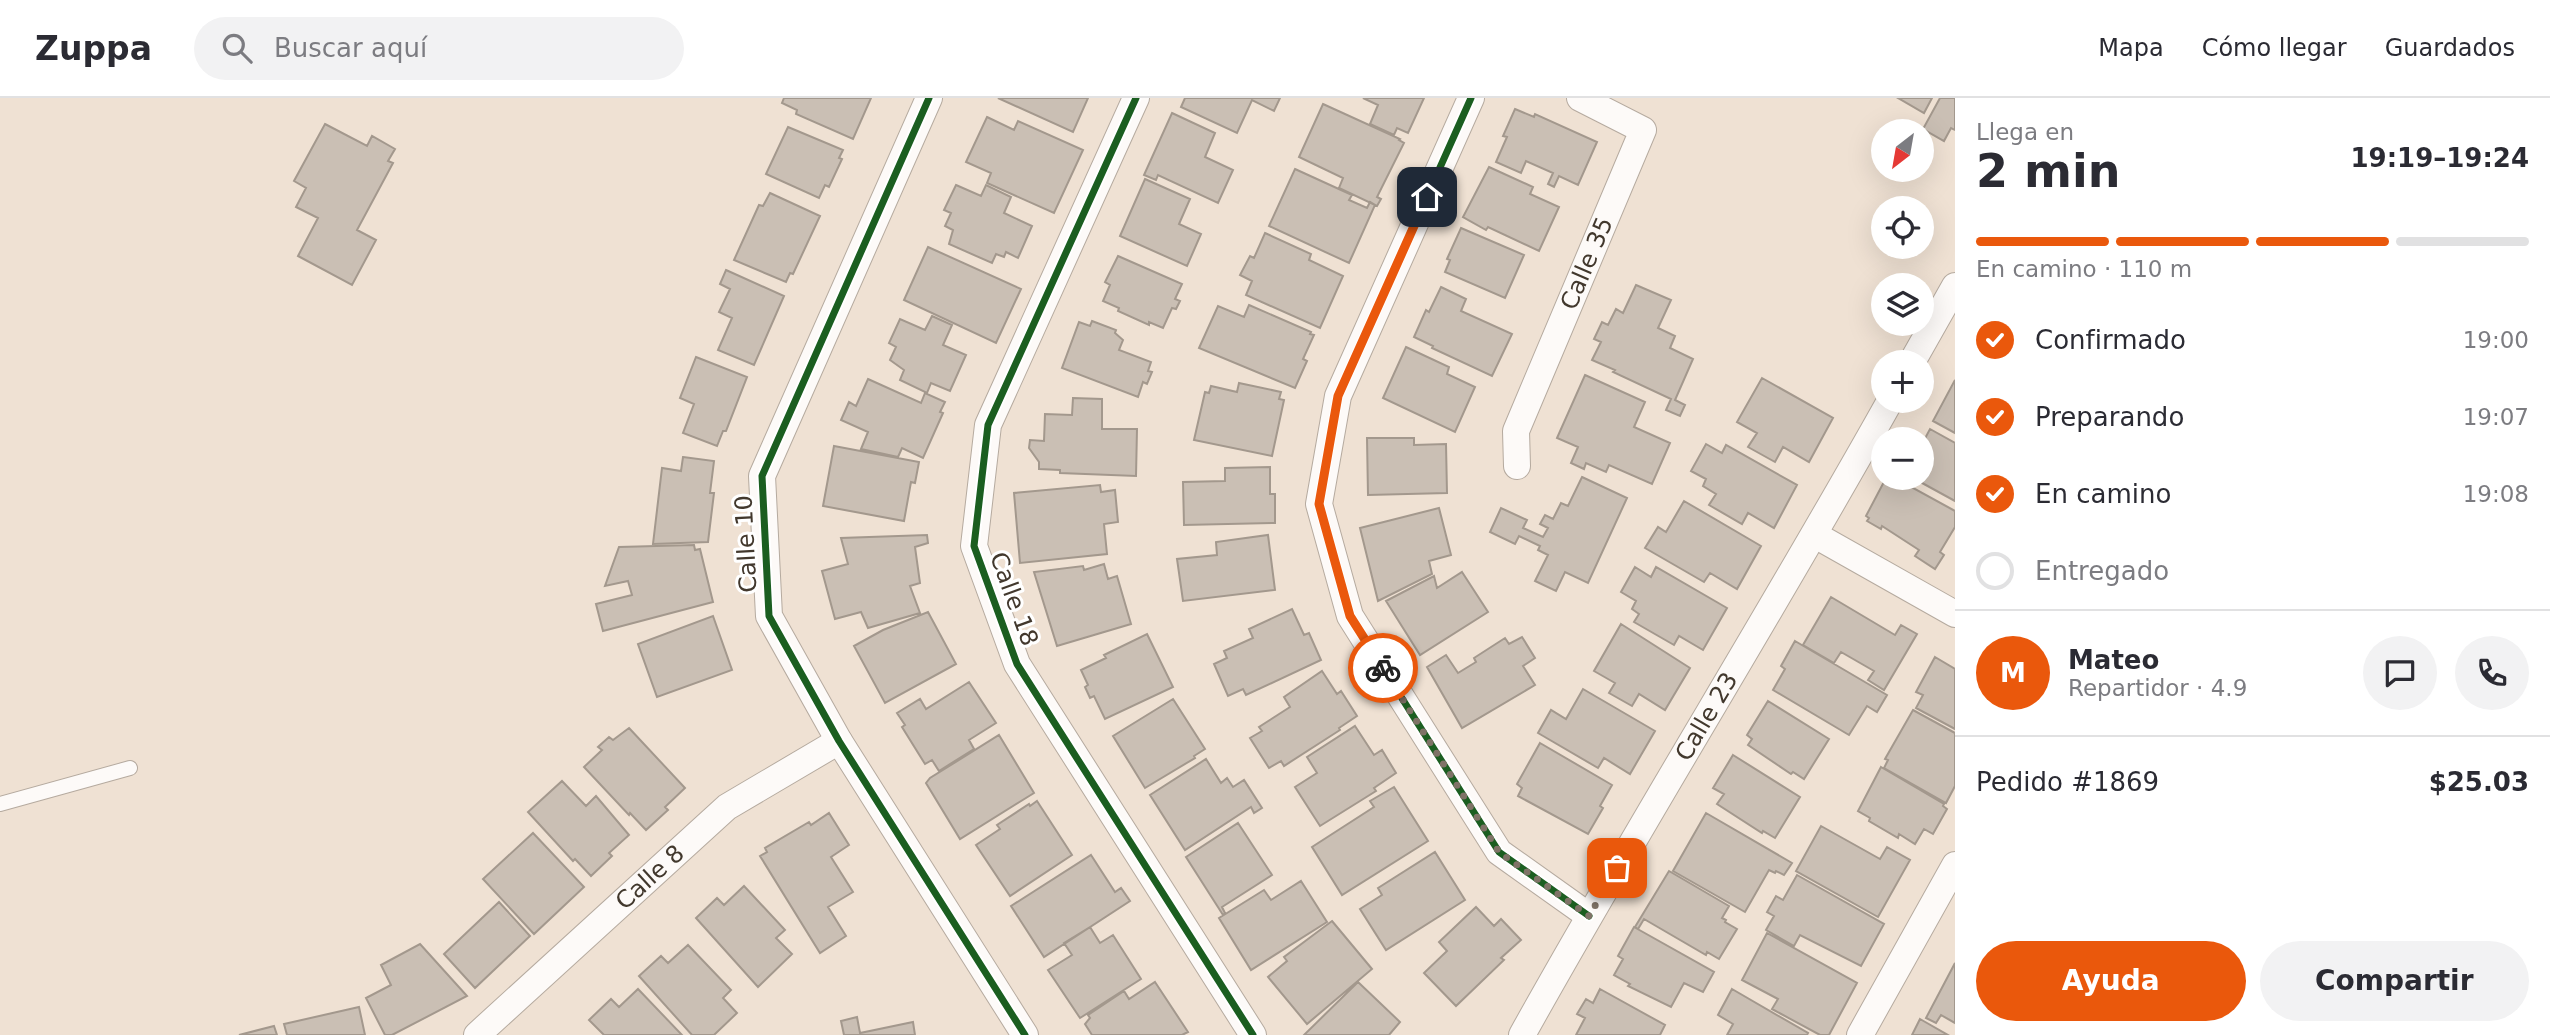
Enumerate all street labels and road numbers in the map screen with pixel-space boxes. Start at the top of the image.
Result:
street label: Calle 35 [1555,213,1619,314]
street label: Calle 10 [729,494,763,594]
street label: Calle 18 [984,548,1044,650]
street label: Calle 23 [1670,667,1744,766]
street label: Calle 8 [610,839,690,915]

